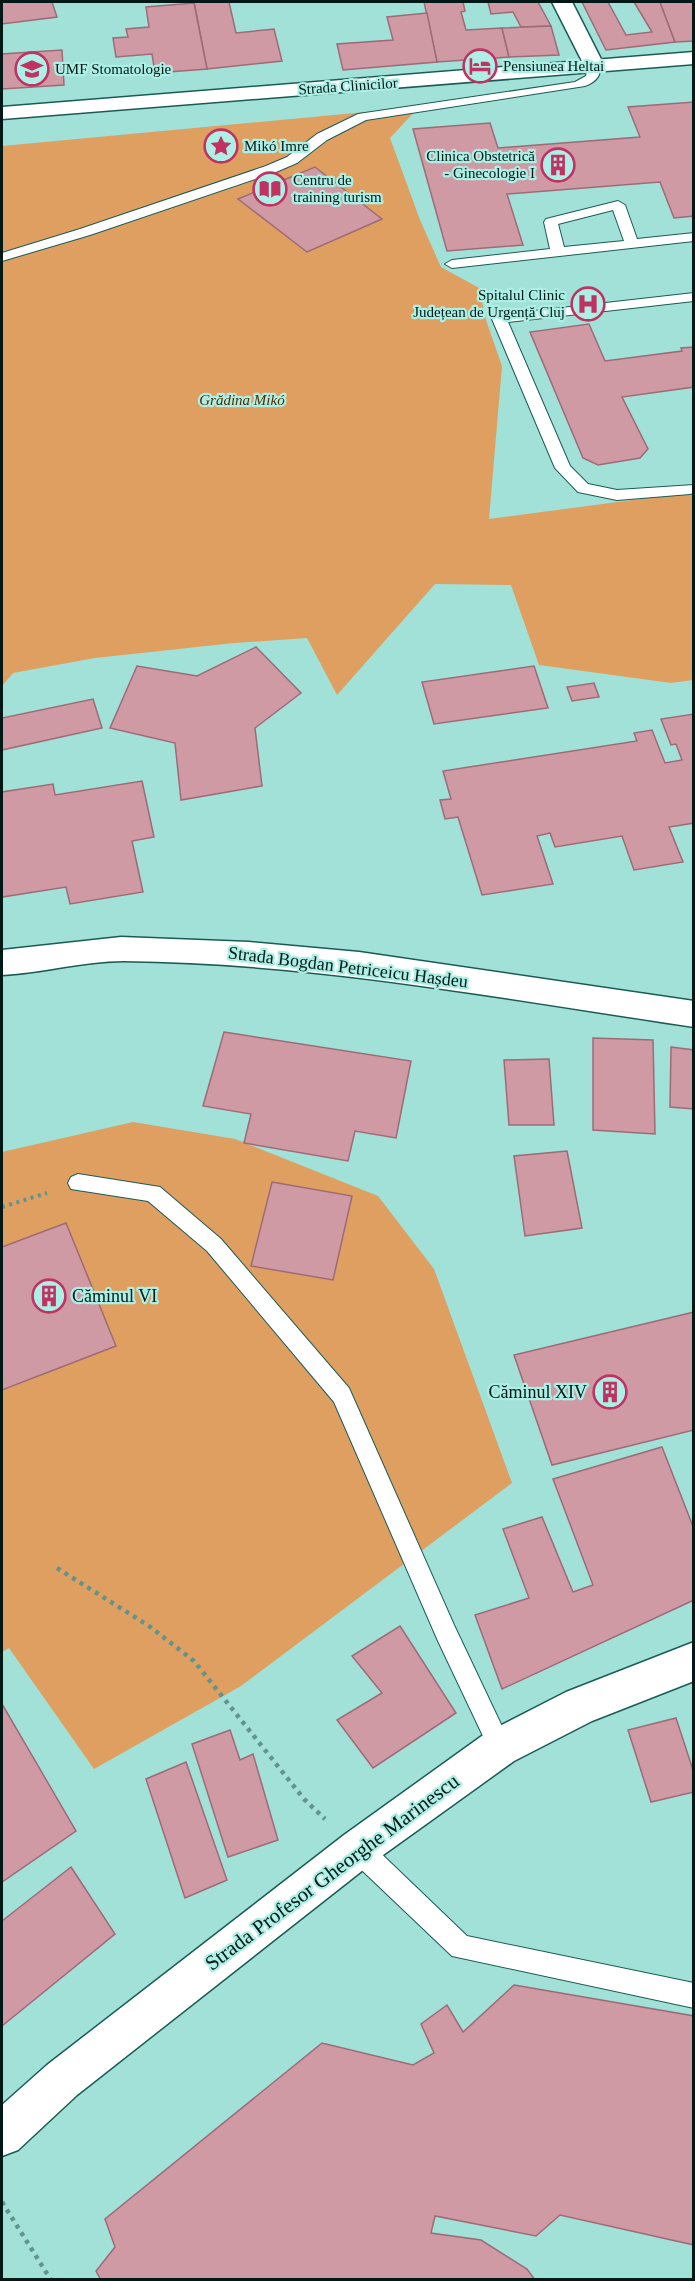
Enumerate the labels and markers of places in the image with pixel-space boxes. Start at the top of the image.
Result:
hotel icon: Pensiunea Heltai [462,48,498,84]
school or university icon: UMF Stomatologie [14,51,50,87]
place label: Pensiunea Heltai [503,58,604,74]
place label: UMF Stomatologie [55,61,172,77]
place icon: Mikó Imre [203,128,239,164]
place label: Mikó Imre [244,138,309,154]
building icon: Clinica Obstetrică - Ginecologie I [540,147,576,183]
place label: Clinica Obstetrică - Ginecologie I [426,148,535,181]
library icon: Centru de training turism [252,171,288,207]
place label: Centru de training turism [293,172,382,205]
hospital icon: Spitalul Clinic Județean de Urgență Cluj [570,286,606,322]
place label: Spitalul Clinic Județean de Urgență Cluj [413,287,565,321]
building icon: Căminul VI [31,1278,67,1314]
place label: Căminul VI [72,1286,157,1306]
building icon: Căminul XIV [592,1374,628,1410]
place label: Căminul XIV [489,1382,587,1402]

